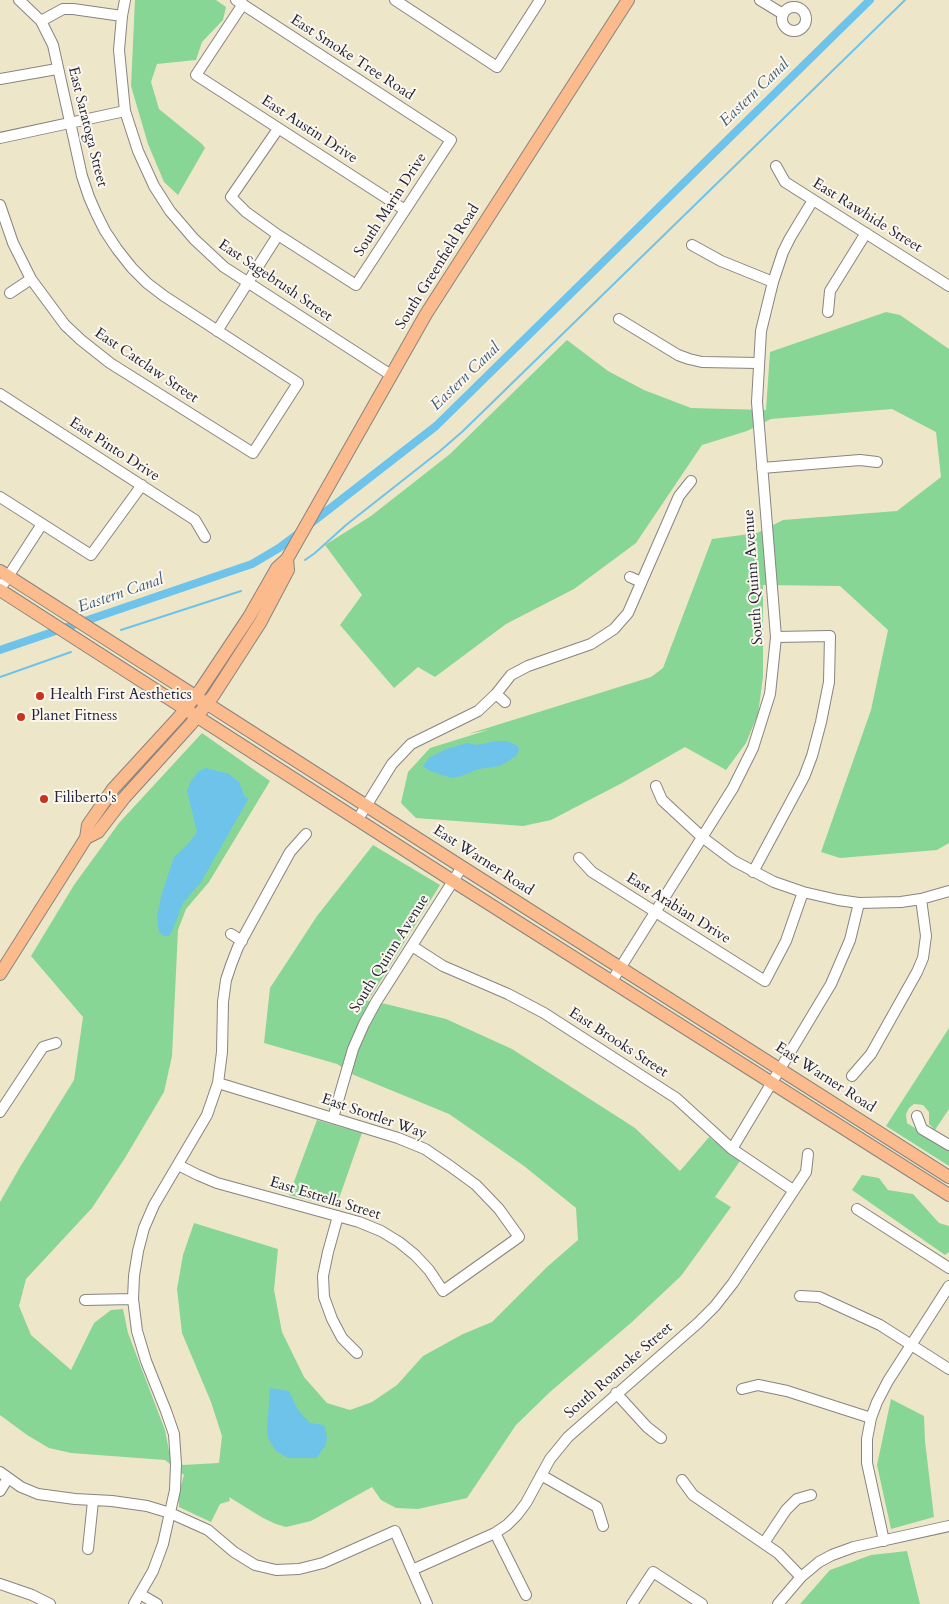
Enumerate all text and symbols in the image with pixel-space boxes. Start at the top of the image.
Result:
street label: East Smoke Tree Road [287,11,417,105]
water label: Eastern Canal [716,55,794,131]
street label: East Saratoga Street [63,65,111,189]
street label: East Austin Drive [257,92,361,168]
street label: South Marin Drive [351,150,431,260]
street label: East Rawhide Street [809,175,925,257]
street label: South Greenfield Road [392,201,484,333]
street label: East Sagebrush Street [214,236,336,326]
street label: East Catclaw Street [91,325,201,407]
water label: Eastern Canal [427,339,505,415]
street label: East Pinto Drive [65,414,163,486]
street label: South Quinn Avenue [740,509,768,645]
water label: Eastern Canal [76,570,166,618]
place label: Health First Aesthetics [50,687,192,705]
marker: Health First Aesthetics [34,690,46,702]
place label: Planet Fitness [31,708,117,726]
marker: Planet Fitness [15,711,27,723]
place label: Filiberto's [54,790,116,808]
marker: Filiberto's [38,793,50,805]
street label: East Warner Road [430,822,536,900]
street label: East Arabian Drive [622,870,734,948]
street label: South Quinn Avenue [346,892,434,1016]
street label: East Brooks Street [565,1004,671,1082]
street label: East Warner Road [772,1039,878,1117]
street label: East Stottler Way [319,1091,429,1143]
street label: East Estrella Street [267,1174,383,1224]
street label: South Roanoke Street [561,1319,677,1423]

